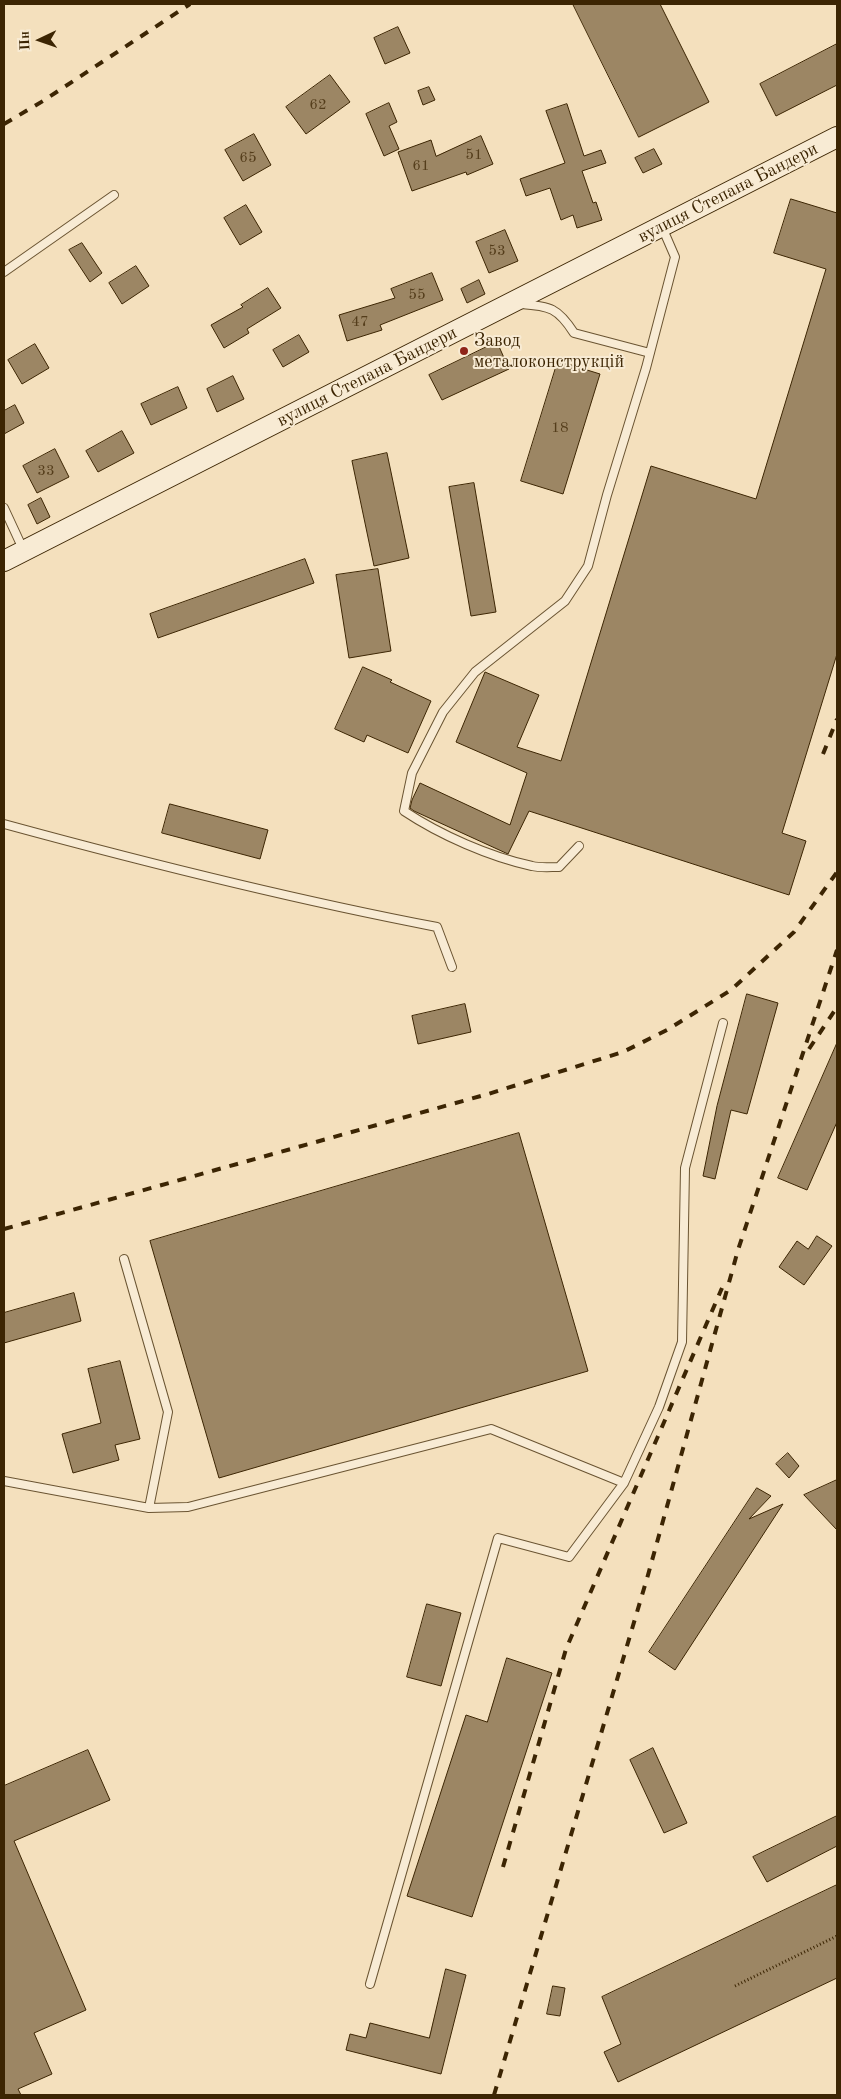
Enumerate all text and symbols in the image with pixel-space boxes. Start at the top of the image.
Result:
north arrow [15,15,65,65]
text: Пн [18,31,33,51]
house number: 62 [309,96,327,114]
street label: вулиця Степана Бандери [634,138,822,248]
house number: 51 [465,146,483,164]
house number: 65 [239,149,257,167]
house number: 61 [412,157,430,175]
house number: 53 [488,242,506,260]
house number: 55 [408,286,426,304]
house number: 47 [351,313,369,331]
street label: вулиця Степана Бандери [273,322,461,432]
place label: Завод металоконструкцій [474,330,624,372]
marker: Завод металоконструкцій [458,345,470,357]
house number: 18 [551,419,569,437]
house number: 33 [37,462,55,480]

